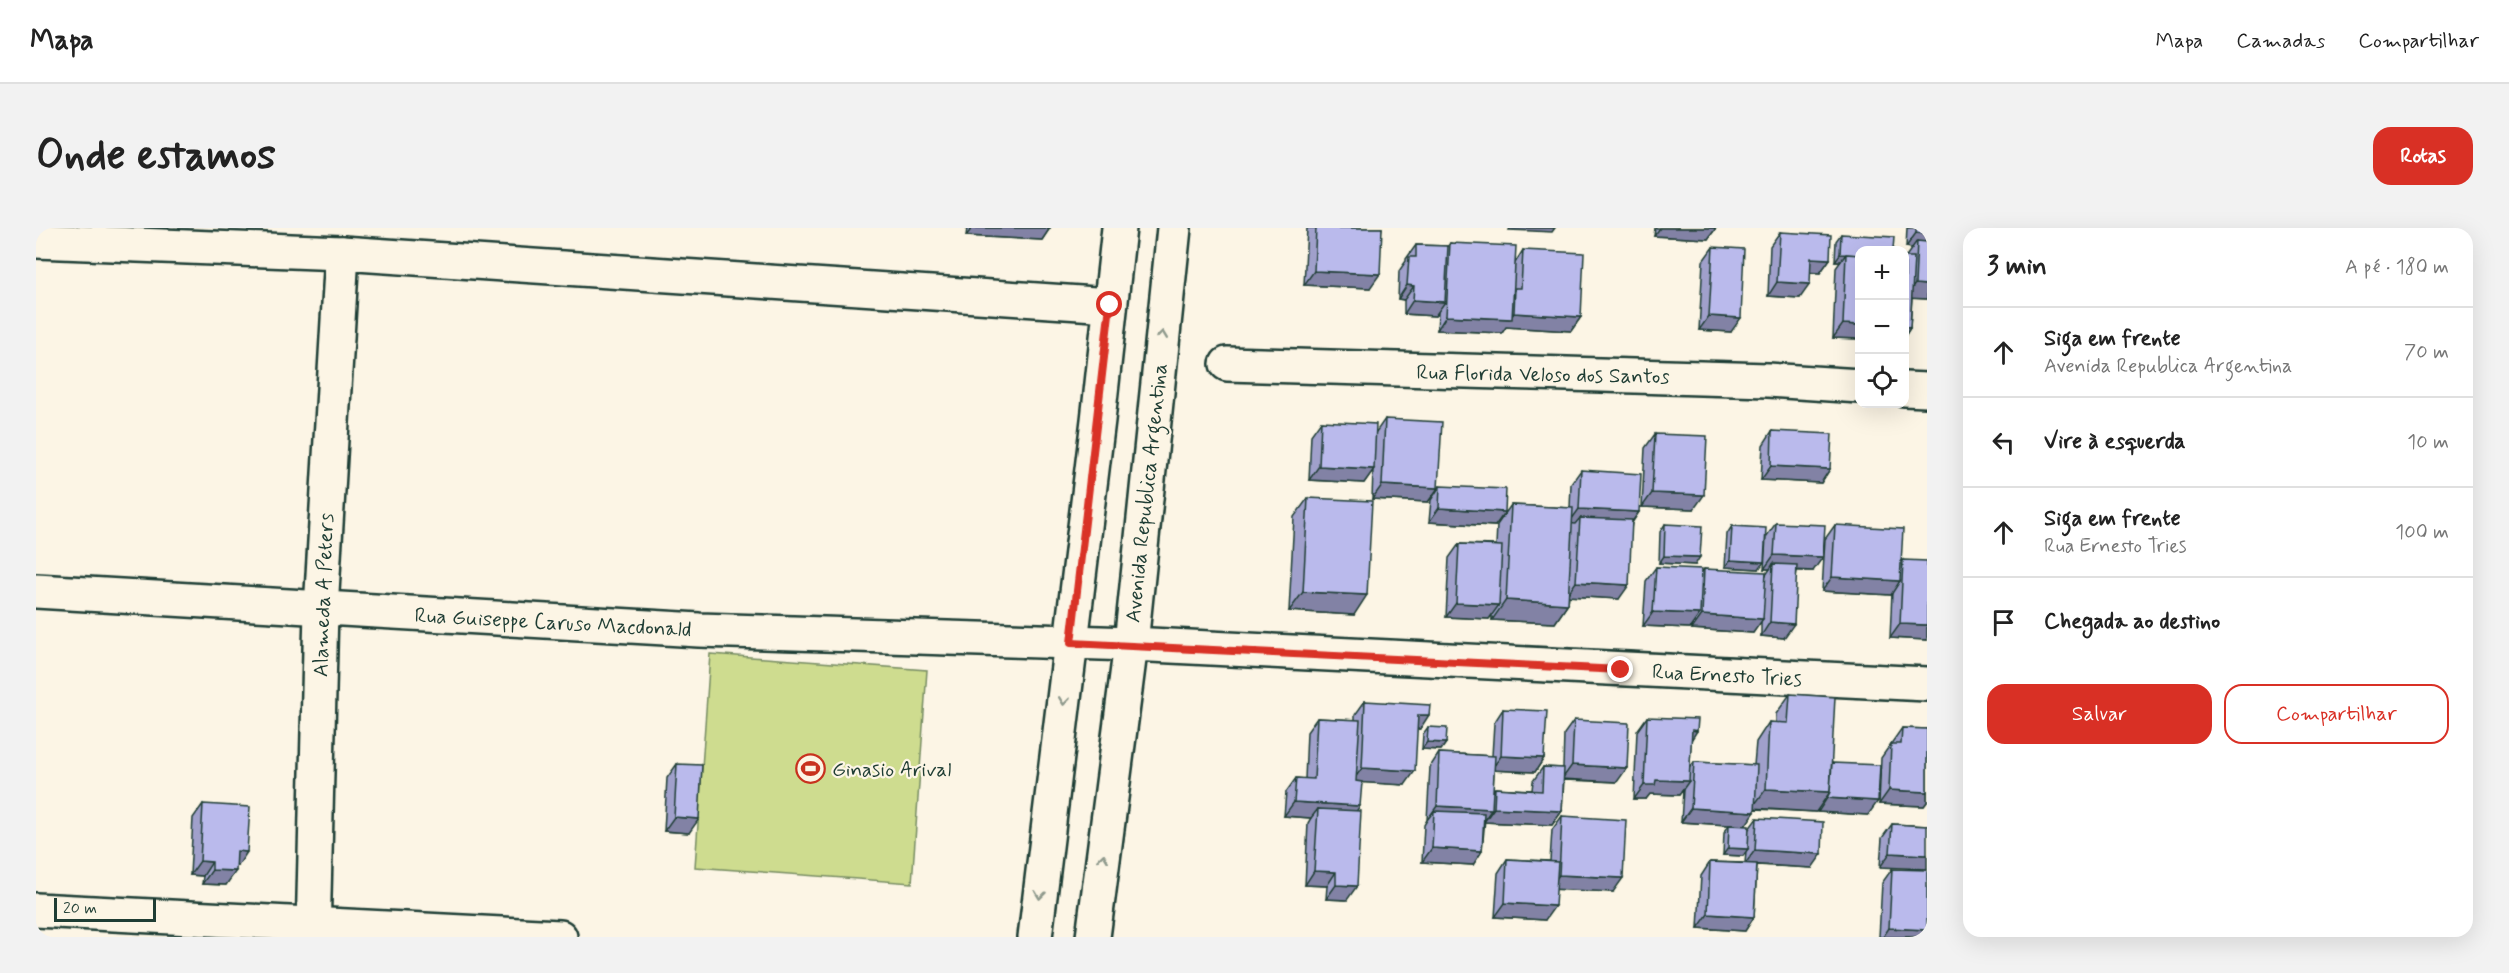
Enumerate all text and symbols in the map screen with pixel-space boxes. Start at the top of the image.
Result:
text: Mapa [30,23,94,60]
text: Mapa [2155,27,2203,55]
text: Camadas [2236,27,2325,55]
text: Compartilhar [2358,27,2479,55]
button: Rotas [2373,127,2473,185]
text: Onde estamos [36,129,276,184]
map controls [1855,246,1909,408]
button: + [1855,246,1909,300]
text: 3 min [1987,250,2047,284]
text: A pé · 180 m [2345,254,2449,281]
route start [1096,291,1122,317]
button: − [1855,300,1909,354]
text: Siga em frente [2044,325,2181,353]
one-way arrow [1155,330,1168,340]
icon: ahead [1987,336,2020,369]
text: 70 m [2404,339,2449,366]
text: Avenida Republica Argentina [2044,353,2292,380]
button: locate [1855,354,1909,408]
street label: Rua Florida Veloso dos Santos [1416,359,1670,391]
street label: Avenida Republica Argentina [1119,362,1177,624]
icon: left [1987,426,2020,459]
text: Vire à esquerda [2044,428,2185,456]
text: 10 m [2407,429,2449,456]
text: Siga em frente [2044,505,2181,533]
street label: Alameda A Peters [307,513,341,677]
icon: ahead [1987,516,2020,549]
text: 100 m [2395,519,2449,546]
text: Rua Ernesto Tries [2044,533,2187,560]
street label: Rua Guiseppe Caruso Macdonald [414,602,692,644]
icon: arrive [1987,606,2020,639]
text: Chegada ao destino [2044,608,2220,636]
route end [1607,656,1633,682]
street label: Rua Ernesto Tries [1651,658,1803,694]
button: Salvar [1987,684,2212,744]
button: Compartilhar [2224,684,2449,744]
one-way arrow [1058,696,1071,706]
sports icon: Ginasio Arival [795,753,827,785]
place label: Ginasio Arival [832,756,951,784]
one-way arrow [1097,854,1109,863]
one-way arrow [1035,890,1047,899]
scale bar [54,895,156,922]
text: 20 m [63,898,97,919]

